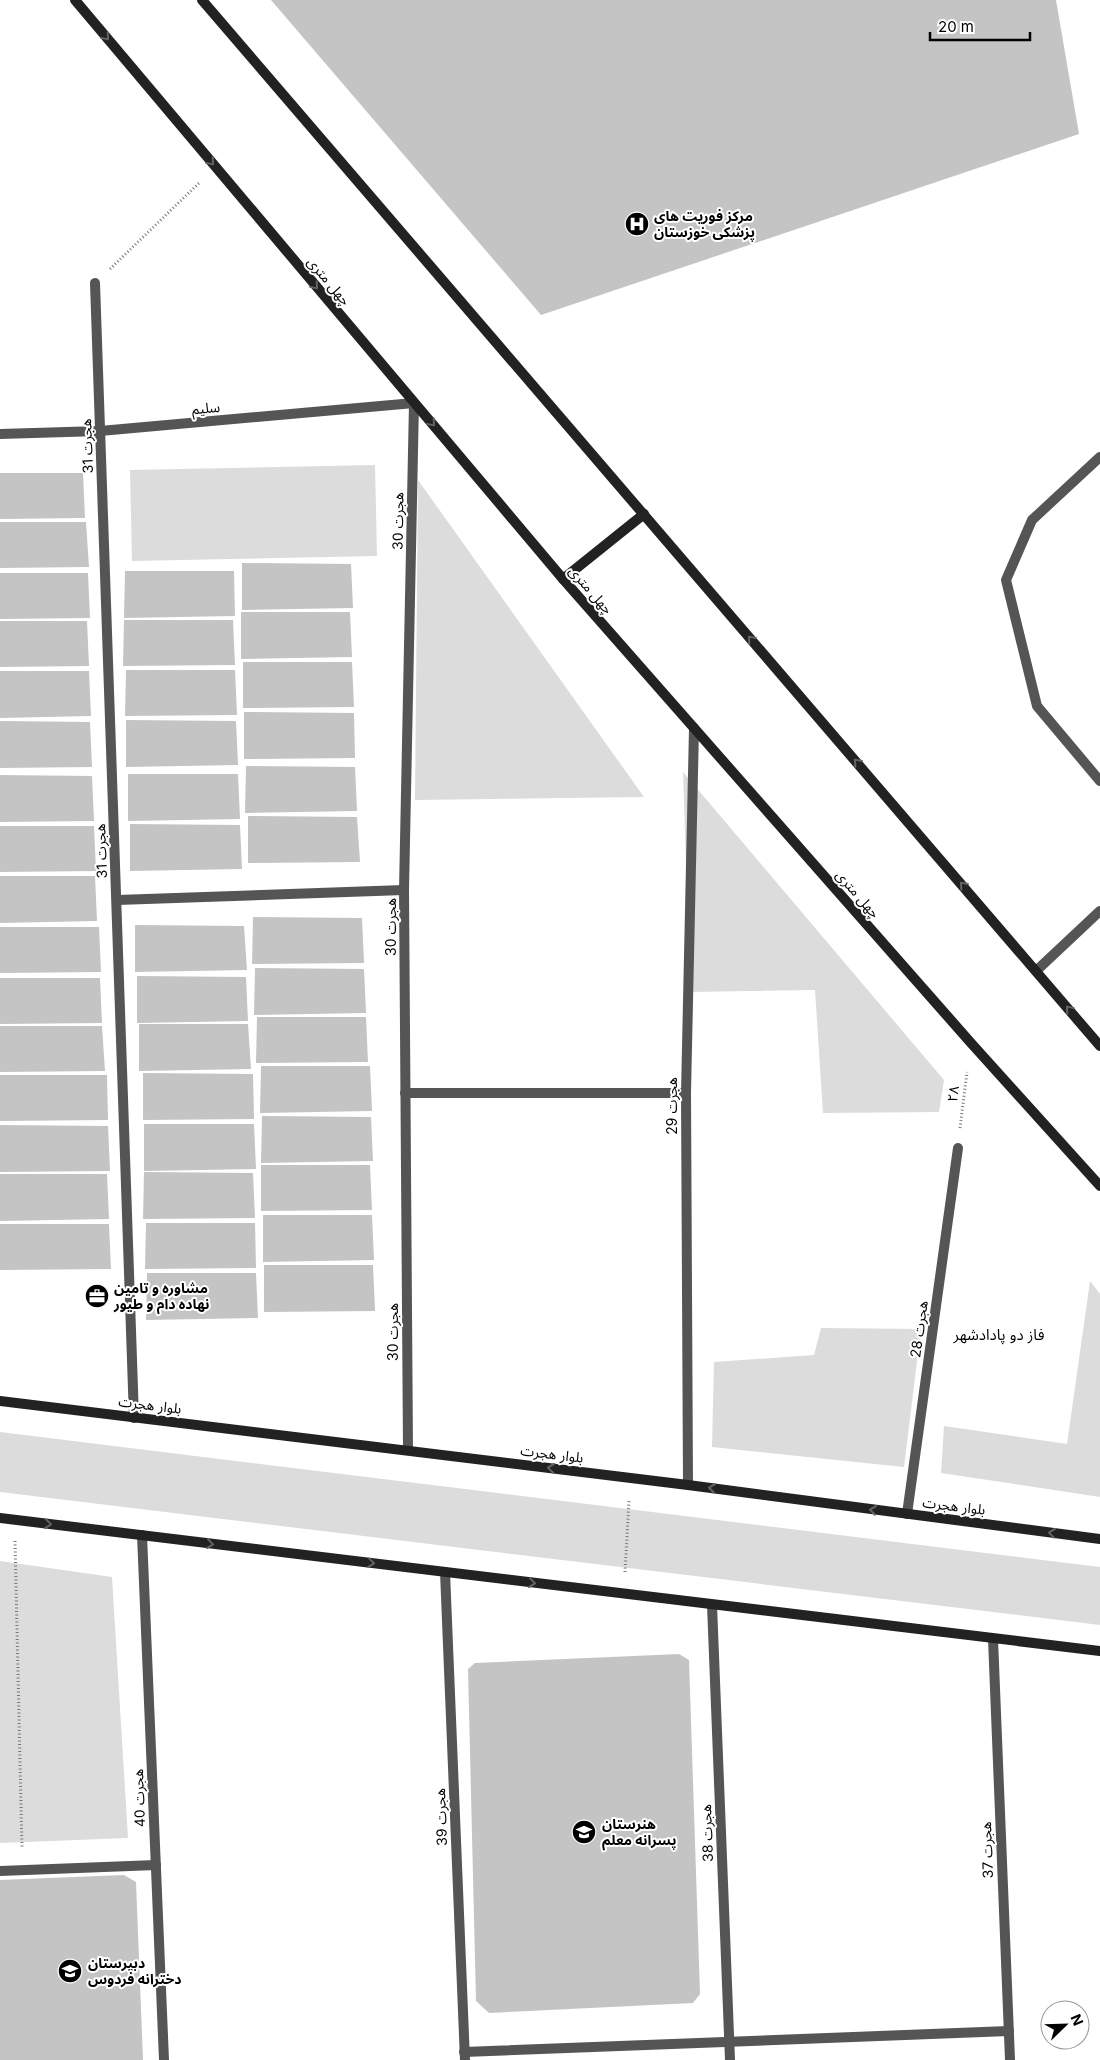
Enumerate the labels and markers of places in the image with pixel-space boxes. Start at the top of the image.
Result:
place label: مرکز فوریت های پزشکی خوزستان [654,207,755,242]
hospital icon: مرکز فوریت های پزشکی خوزستان [624,211,650,237]
place label: مشاوره و تامین نهاده دام و طیور [113,1279,209,1315]
office icon: مشاوره و تامین نهاده دام و طیور [84,1283,110,1309]
place label: هنرستان پسرانه معلم [602,1815,677,1851]
school or university icon: هنرستان پسرانه معلم [571,1819,597,1845]
place label: دبیرستان دخترانه فردوس [88,1954,181,1988]
school or university icon: دبیرستان دخترانه فردوس [57,1958,83,1984]

